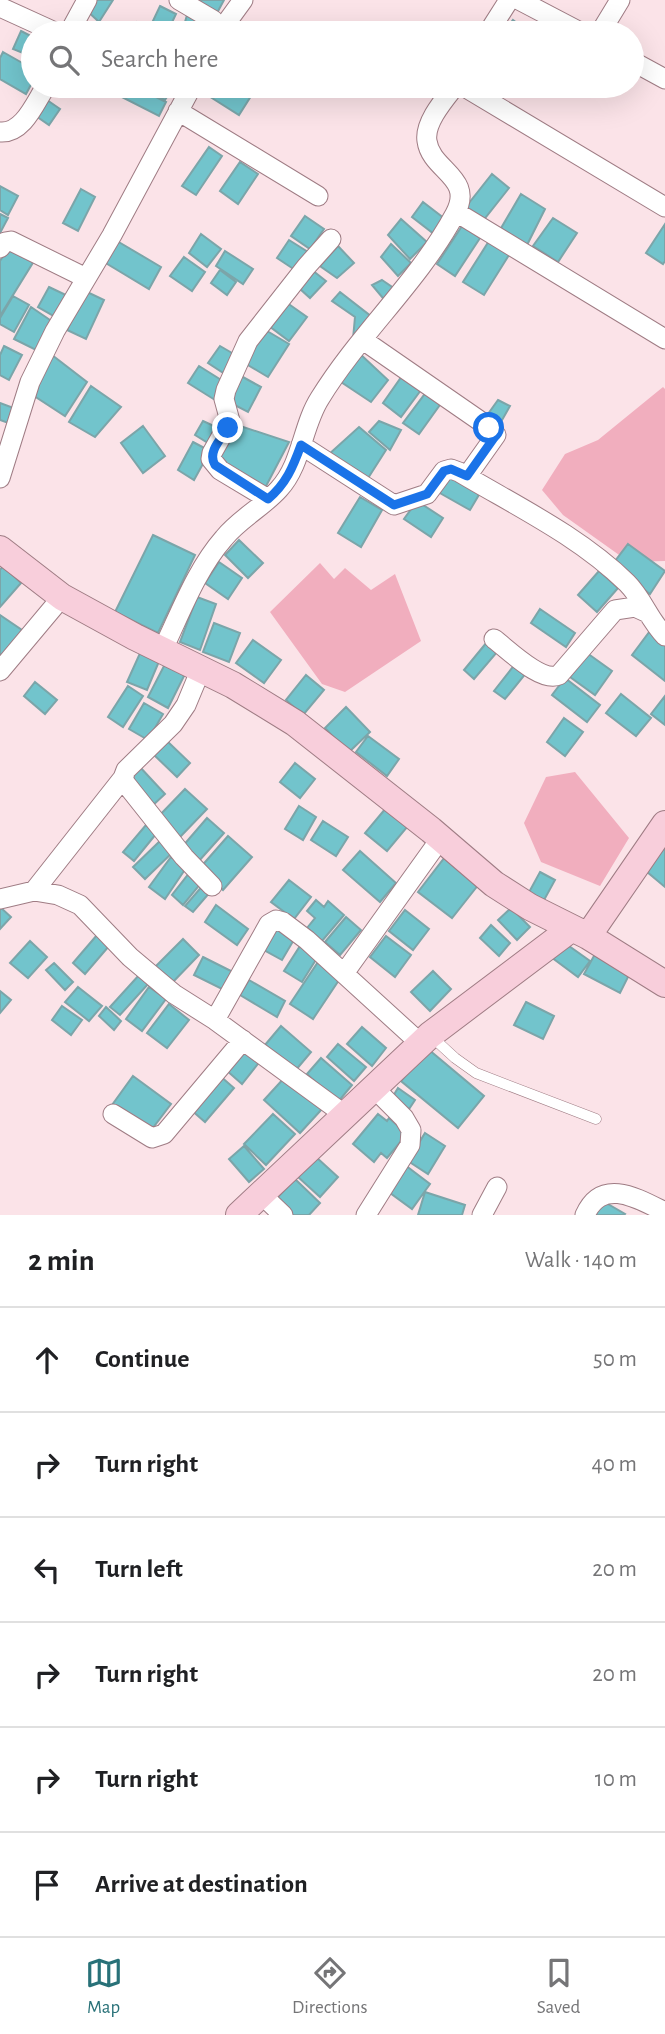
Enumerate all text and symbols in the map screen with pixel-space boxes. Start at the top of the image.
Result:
search box [21,21,644,98]
icon: search [45,41,83,79]
text: Search here [101,46,219,72]
route end [212,412,243,443]
route start [473,412,504,443]
text: 2 min [28,1246,95,1276]
text: Walk · 140 m [525,1249,637,1272]
icon: ahead [28,1341,66,1379]
text: Continue [95,1346,190,1372]
text: 50 m [593,1348,637,1371]
icon: right [28,1446,66,1484]
text: Turn right [95,1451,198,1477]
text: 40 m [592,1453,637,1476]
icon: left [28,1551,66,1589]
text: Turn left [95,1556,183,1582]
text: 20 m [592,1558,637,1581]
icon: right [28,1656,66,1694]
text: Turn right [95,1661,198,1687]
text: 20 m [592,1663,637,1686]
icon: right [28,1761,66,1799]
text: Turn right [95,1766,198,1792]
text: 10 m [595,1768,637,1791]
icon: arrive [28,1866,66,1904]
text: Arrive at destination [95,1871,308,1897]
tab: Map [85,1954,123,2019]
tab: Directions [292,1954,368,2019]
tab: Saved [537,1954,580,2019]

